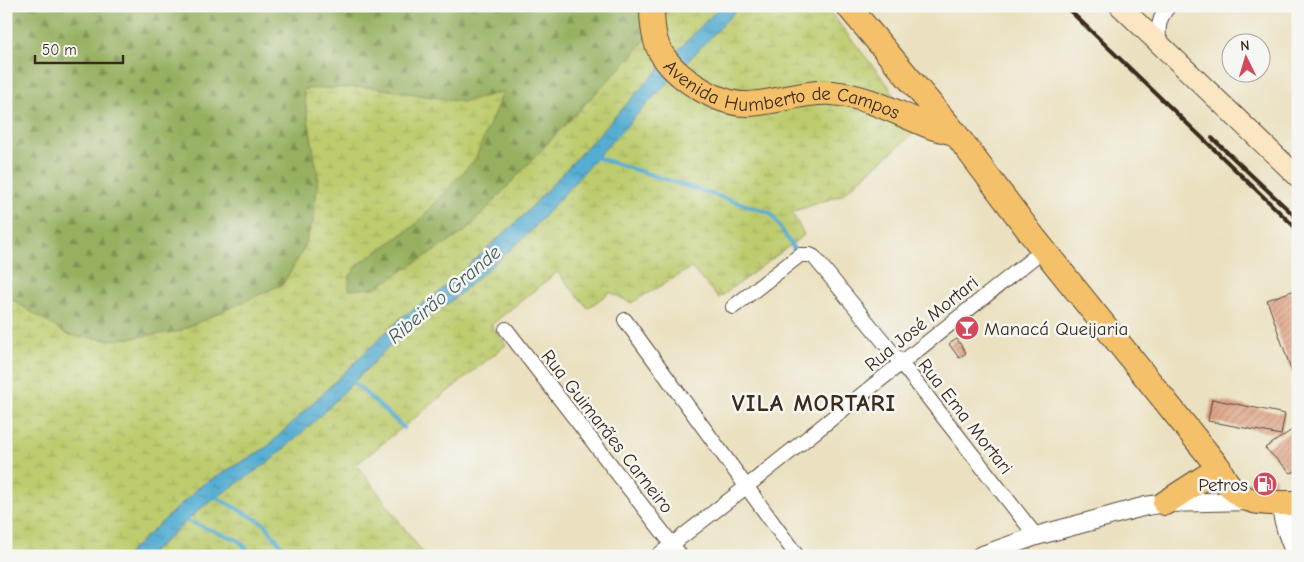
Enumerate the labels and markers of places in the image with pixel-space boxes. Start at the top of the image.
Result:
bar icon: Manacá Queijaria [954,315,980,341]
place label: Manacá Queijaria [984,318,1128,340]
fuel station icon: Petros [1252,471,1278,497]
place label: Petros [1198,474,1248,496]

